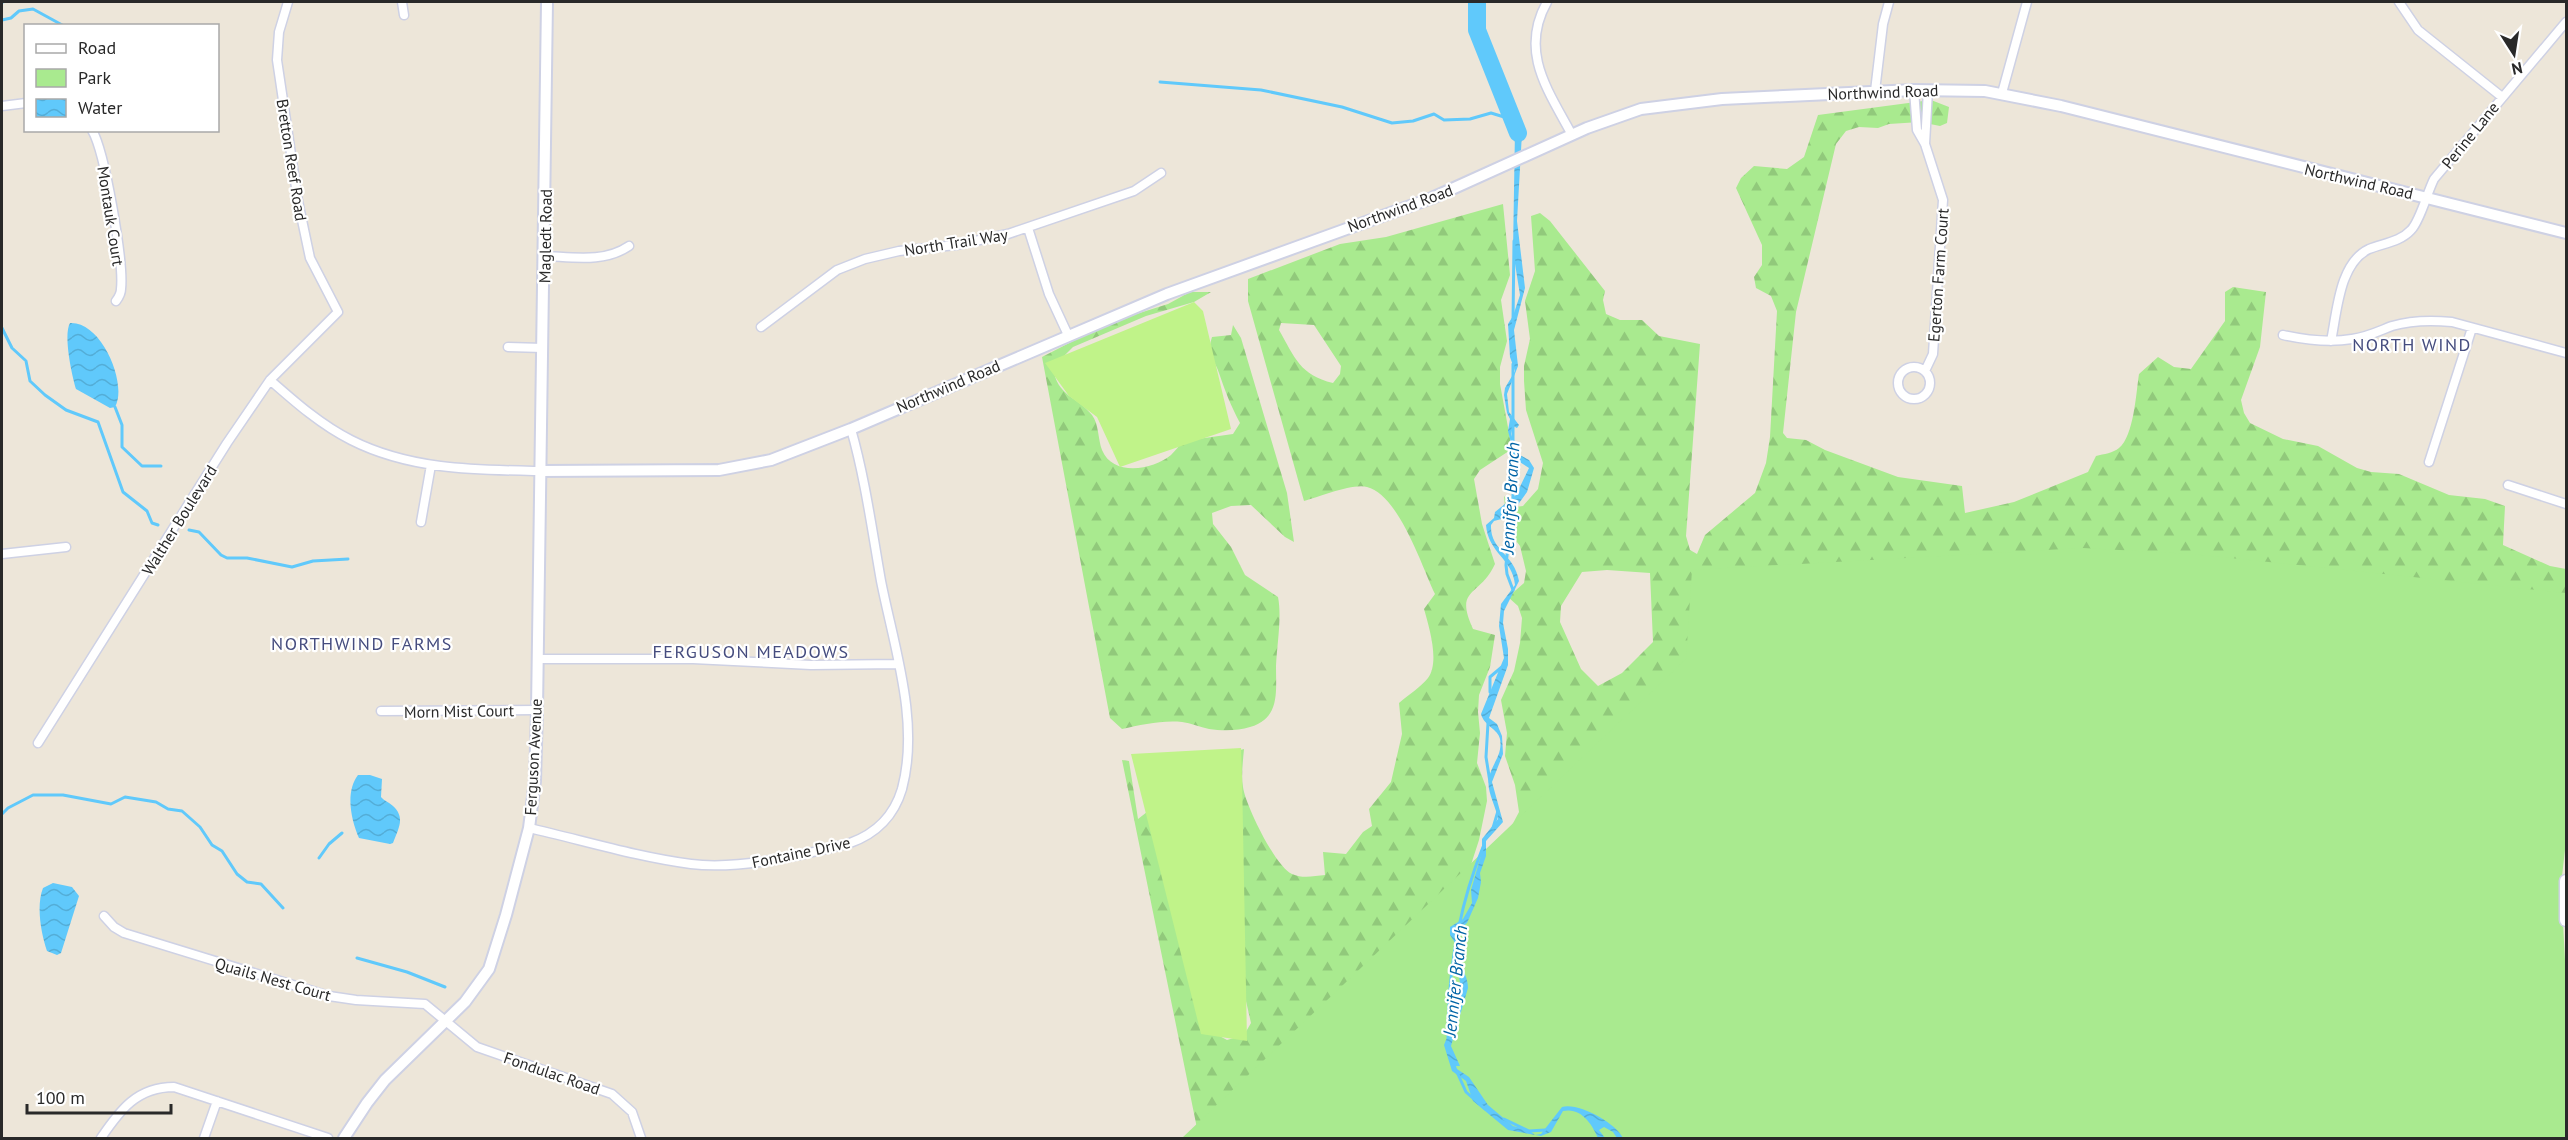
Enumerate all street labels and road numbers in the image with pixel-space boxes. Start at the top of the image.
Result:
street label: Northwind Road [1827,80,1939,104]
street label: Bretton Reef Road [272,98,312,222]
street label: Perine Lane [2437,98,2503,172]
street label: Northwind Road [2303,159,2415,203]
street label: Montauk Court [93,165,129,268]
street label: Northwind Road [1344,180,1456,236]
street label: Magledt Road [534,189,556,283]
street label: Egerton Farm Court [1923,207,1953,343]
street label: North Trail Way [903,224,1010,260]
street label: Northwind Road [893,355,1003,417]
street label: Walther Boulevard [137,461,221,579]
street label: Ferguson Avenue [520,698,546,816]
street label: Morn Mist Court [404,700,515,722]
street label: Fontaine Drive [750,832,852,872]
street label: Quails Nest Court [213,953,334,1005]
street label: Fondulac Road [501,1047,603,1099]

